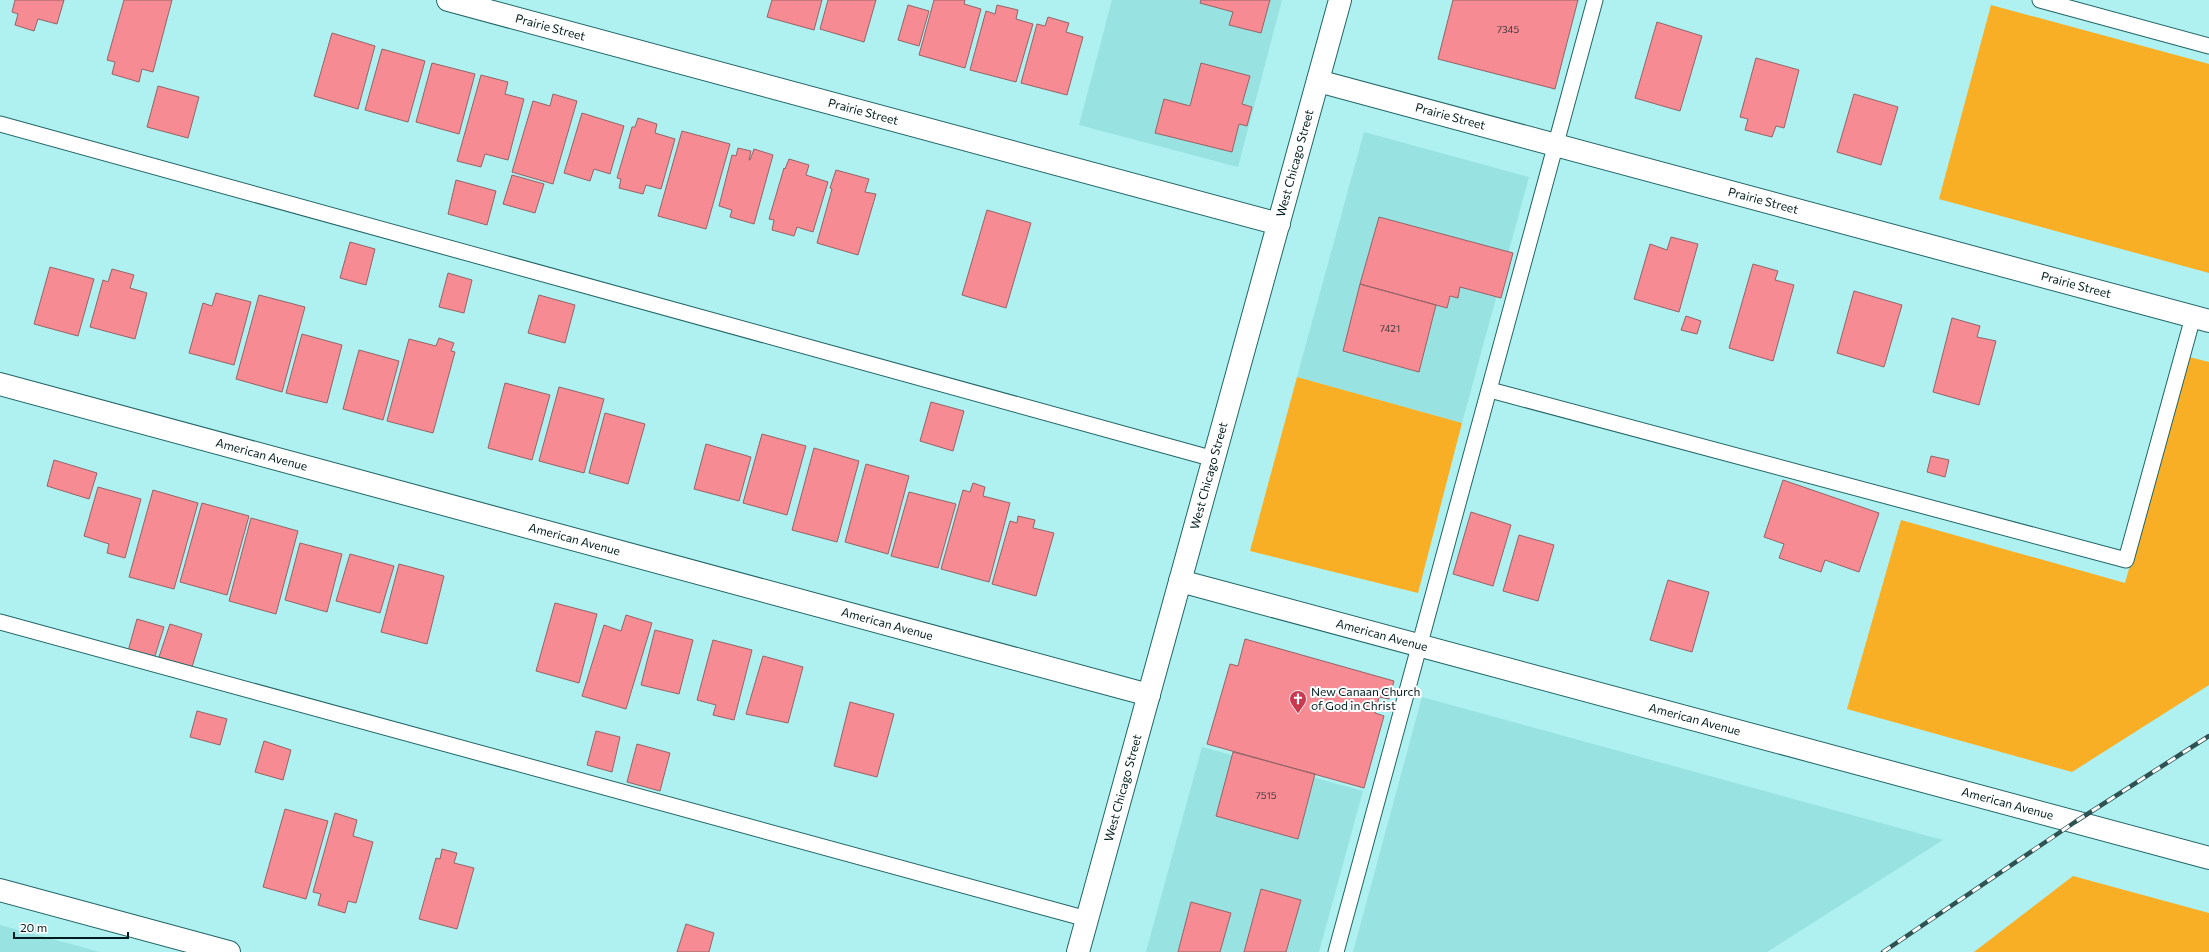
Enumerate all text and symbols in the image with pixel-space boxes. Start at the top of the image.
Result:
street label: Prairie Street [514,10,587,43]
house number: 7345 [1497,23,1520,35]
street label: Prairie Street [827,95,900,127]
street label: Prairie Street [1414,100,1487,132]
street label: West Chicago Street [1273,108,1316,218]
street label: Prairie Street [1727,184,1800,216]
street label: Prairie Street [2040,268,2113,300]
house number: 7421 [1380,322,1400,334]
street label: West Chicago Street [1187,420,1230,531]
street label: American Avenue [214,435,309,473]
street label: American Avenue [527,519,622,558]
street label: American Avenue [840,604,935,642]
street label: American Avenue [1335,615,1430,653]
place label: New Canaan Church of God in Christ [1311,684,1420,712]
church icon: New Canaan Church of God in Christ [1288,689,1308,714]
street label: American Avenue [1648,700,1742,738]
street label: West Chicago Street [1101,733,1144,843]
street label: American Avenue [1960,784,2055,822]
house number: 7515 [1255,789,1277,801]
scale bar [14,914,128,940]
text: 20 m [20,920,47,934]

